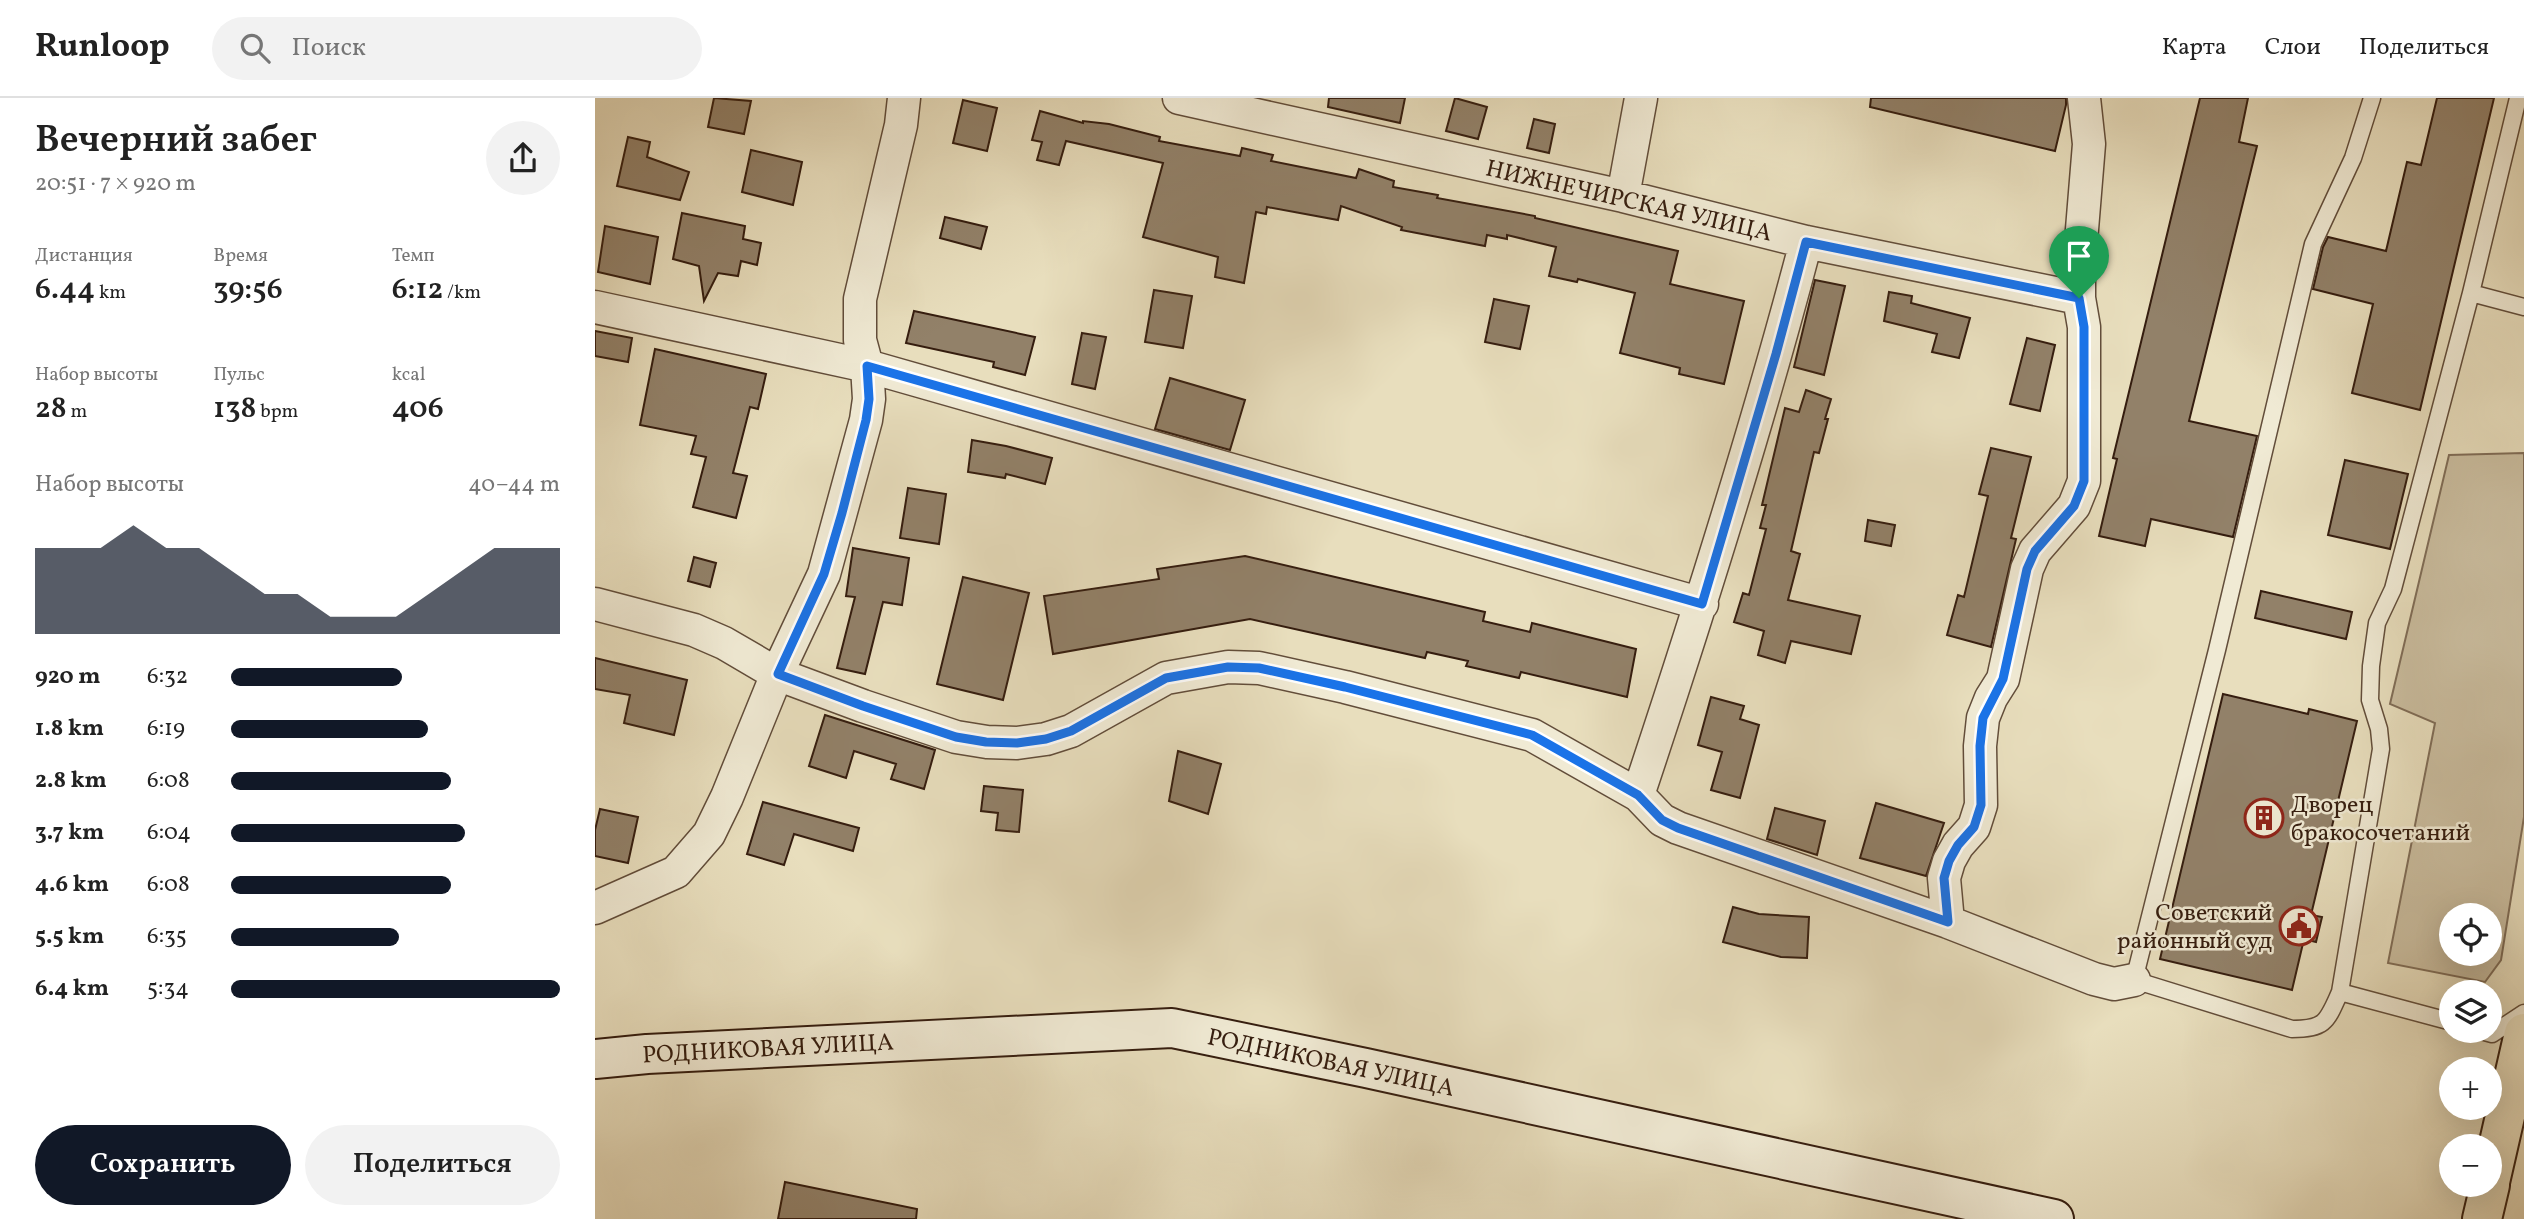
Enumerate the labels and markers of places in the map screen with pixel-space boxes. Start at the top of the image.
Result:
pin [2049,226,2109,298]
place label: Дворец бракосочетаний [2291,789,2470,851]
building icon: Дворец бракосочетаний [2243,797,2285,839]
place label: Советский районный суд [2117,897,2272,959]
public building icon: Советский районный суд [2278,905,2320,947]

